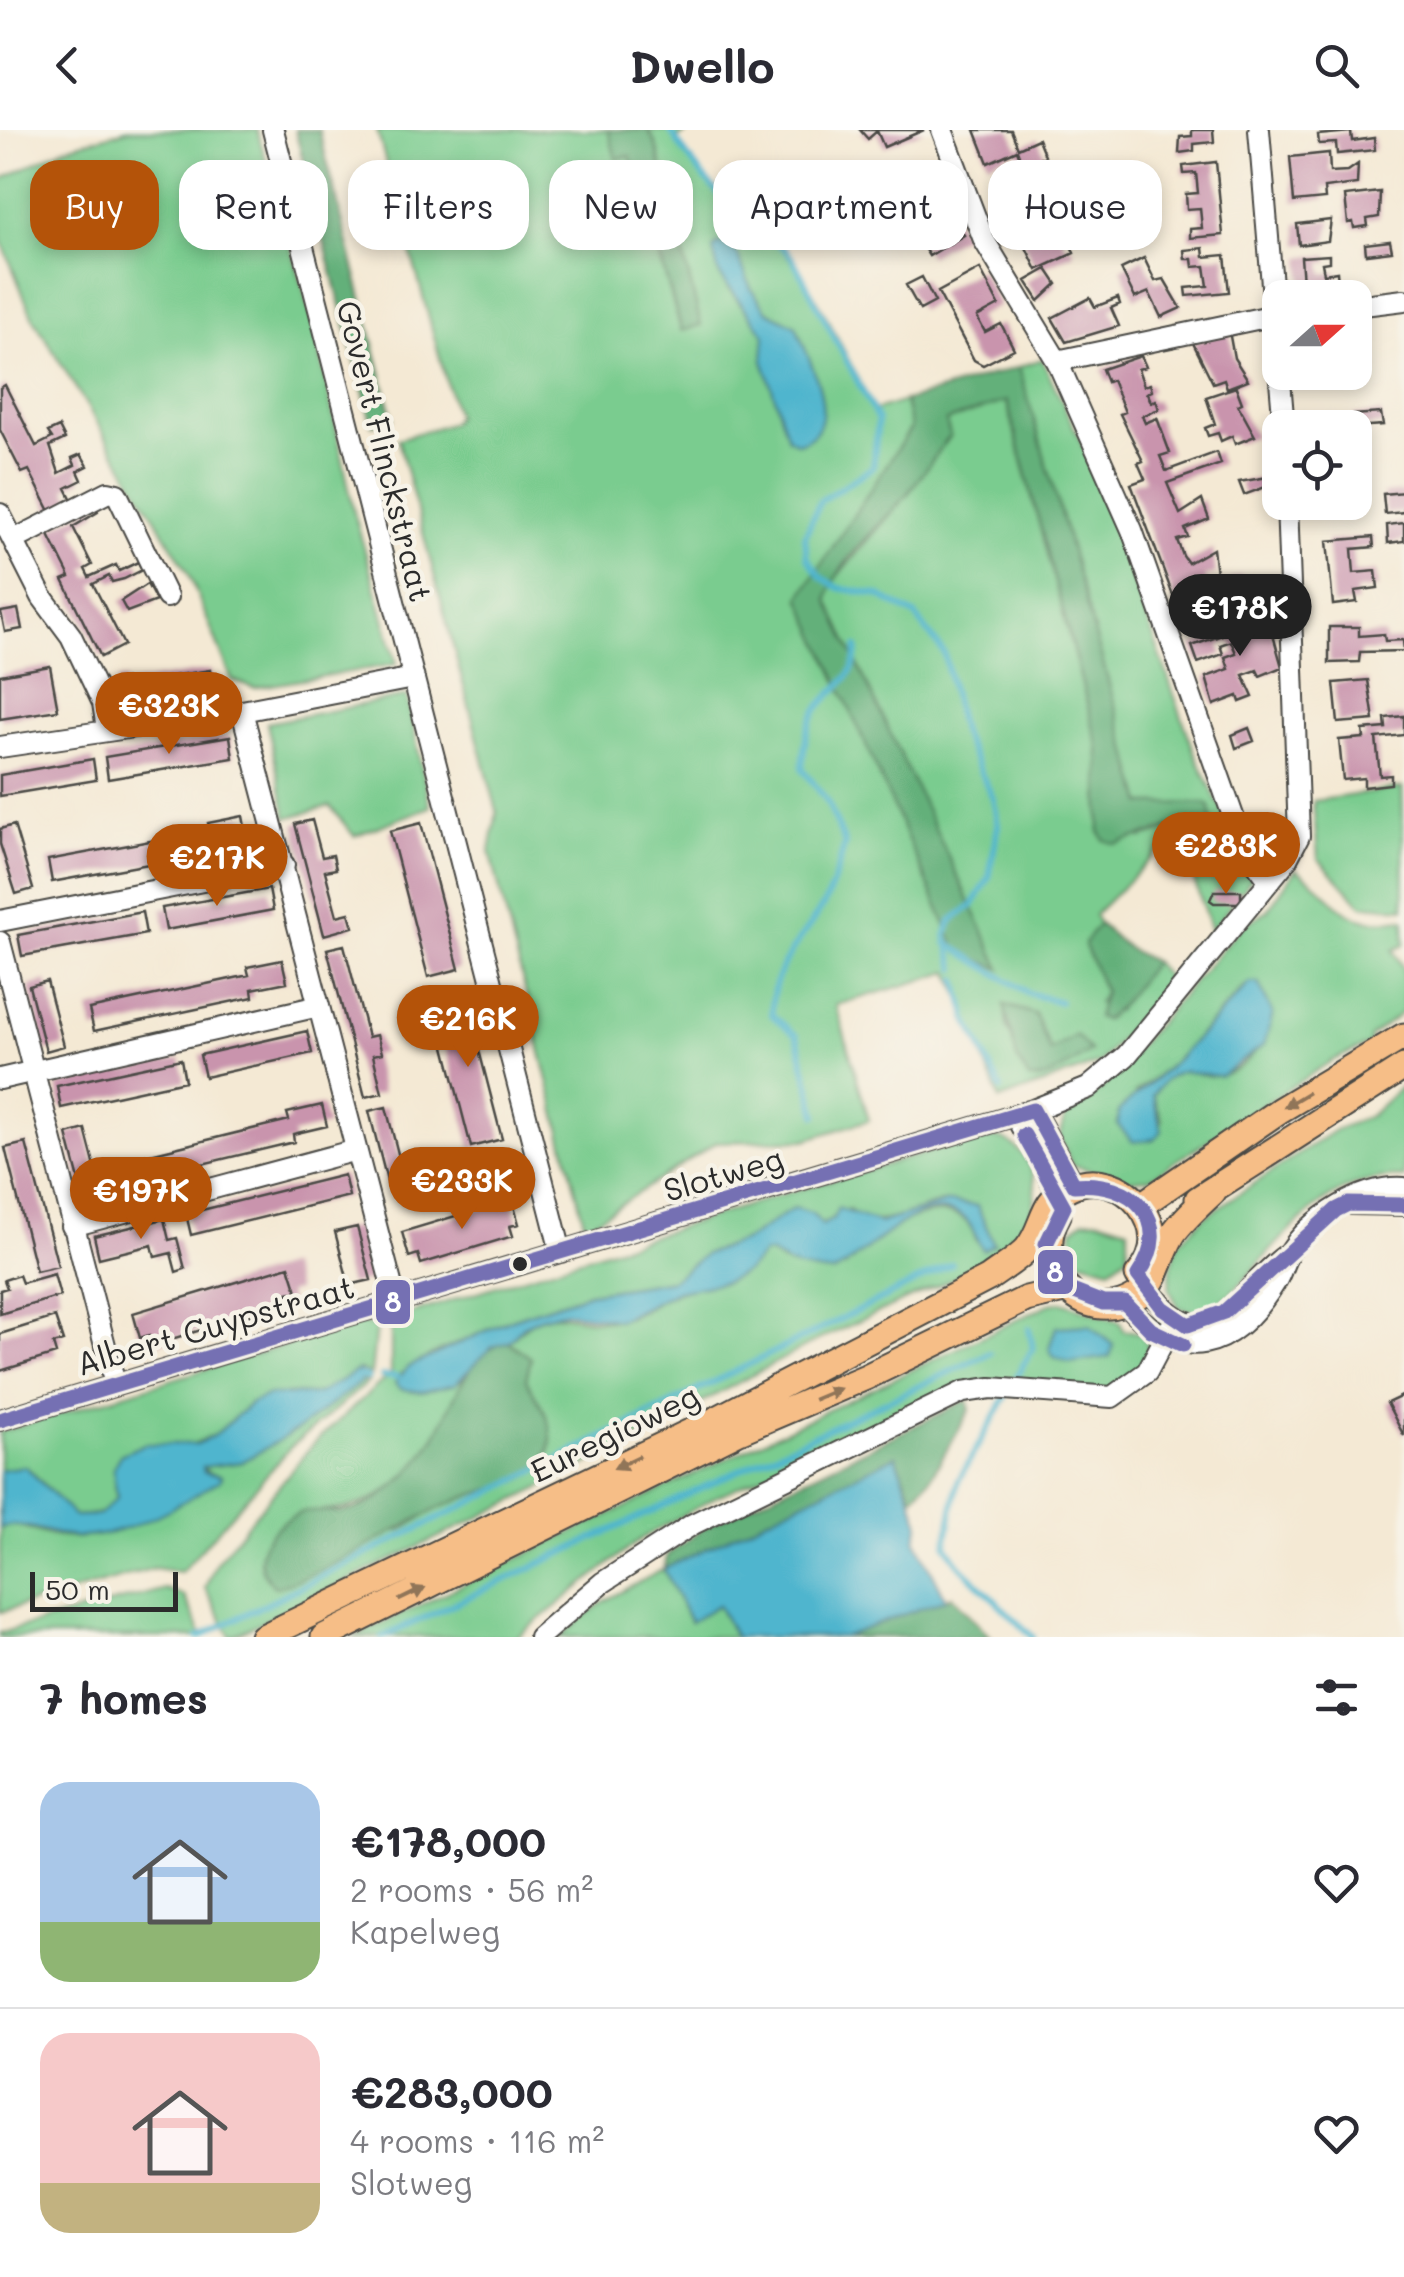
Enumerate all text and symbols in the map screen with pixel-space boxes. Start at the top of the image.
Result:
text: Dwello [629,36,775,94]
icon: back [40,38,95,93]
icon: search [1309,38,1364,93]
chip: Buy [30,160,159,250]
chip: Rent [179,160,328,250]
chip: Filters [348,160,529,250]
chip: New [549,160,693,250]
chip: Apartment [713,160,968,250]
chip: House [988,160,1162,250]
north arrow [1262,280,1372,390]
map controls [1262,280,1372,520]
street label: Govert Flinckstraat [328,296,444,606]
button: locate [1262,410,1372,520]
pin: €178K [1170,574,1310,659]
text: €178K [1191,585,1289,627]
pin: €323K [99,672,239,757]
text: €323K [117,683,221,725]
pin: €283K [1156,812,1296,897]
text: €283K [1174,823,1278,865]
pin: €217K [147,824,287,909]
text: €217K [169,835,265,877]
pin: €216K [398,985,538,1070]
text: €216K [419,996,517,1038]
one-way arrow [1282,1091,1310,1108]
street label: Slotweg [658,1136,788,1210]
pin: €233K [392,1147,532,1232]
pin: €197K [71,1157,211,1242]
text: €233K [410,1158,514,1200]
text: €197K [92,1168,190,1210]
line badge: 8 [1036,1248,1075,1296]
text: 8 [1046,1253,1064,1289]
unlabelled marker [510,1254,530,1274]
street label: Albert Cuypstraat [71,1264,359,1385]
line badge: 8 [374,1278,412,1326]
text: 8 [384,1283,402,1319]
street label: Euregioweg [523,1373,705,1491]
one-way arrow [812,1385,842,1401]
one-way arrow [612,1453,641,1470]
scale bar [30,1567,178,1612]
text: 50 m [45,1571,110,1607]
one-way arrow [397,1586,426,1603]
text: 7 homes [40,1670,208,1725]
icon: filters [1309,1670,1364,1725]
text: €178,000 [350,1813,546,1868]
icon: home [120,1822,240,1942]
icon: heart [1309,1855,1364,1910]
text: 2 rooms · 56 m² [350,1868,593,1910]
text: Kapelweg [350,1910,500,1952]
text: €283,000 [350,2064,553,2119]
icon: home [120,2073,240,2193]
icon: heart [1309,2106,1364,2161]
text: 4 rooms · 116 m² [350,2119,604,2161]
text: Slotweg [350,2161,472,2203]

